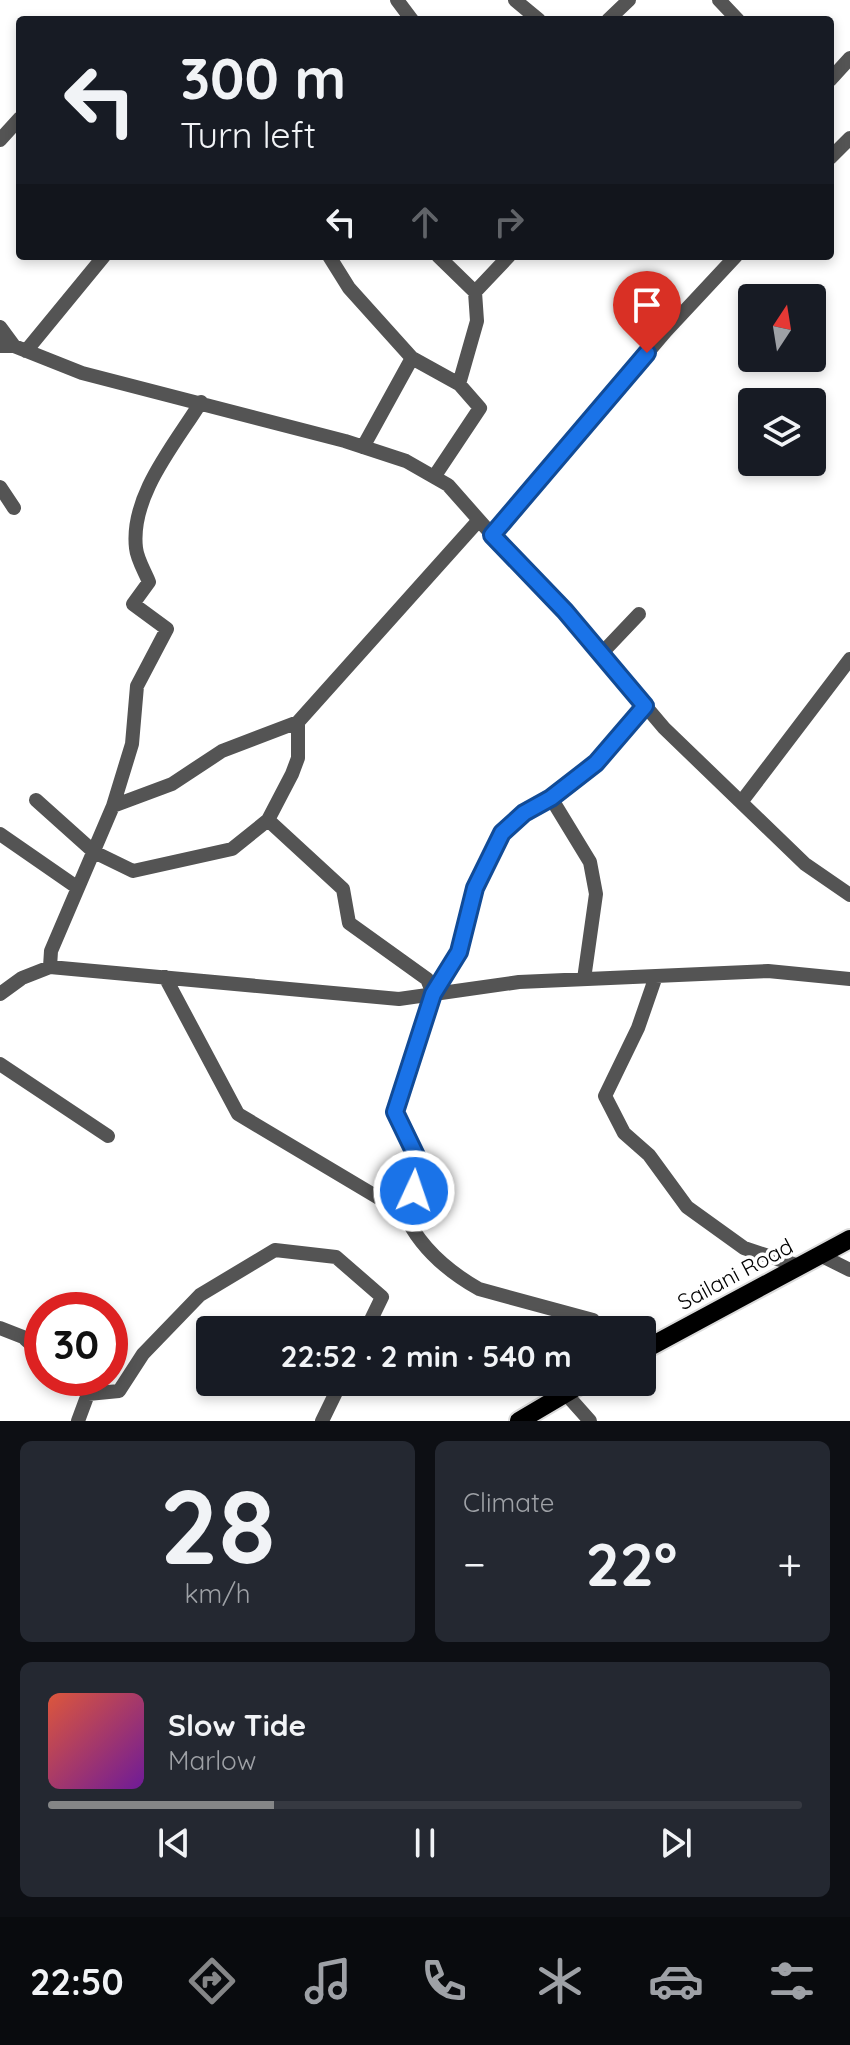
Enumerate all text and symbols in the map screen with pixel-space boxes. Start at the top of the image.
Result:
text: 300 m [180,43,346,113]
icon: left [48,48,152,152]
text: Turn left [180,112,316,157]
icon: left [319,200,363,244]
icon: ahead [403,200,447,244]
icon: right [487,200,531,244]
pin [613,271,681,353]
icon: arrive [625,283,669,327]
north arrow [738,284,826,372]
map controls [738,284,826,476]
button: layers [738,388,826,476]
position arrow [372,1149,456,1233]
street label: Sailani Road [672,1232,798,1316]
speed limit sign: 30 [24,1292,128,1396]
text: 22:52 · 2 min · 540 m [280,1337,572,1375]
text: 28 [159,1460,276,1590]
text: Climate [463,1486,554,1519]
text: 22° [586,1526,677,1601]
text: − [463,1536,486,1591]
text: + [777,1536,802,1591]
text: km/h [185,1577,250,1610]
text: Slow Tide [168,1706,306,1744]
text: Marlow [168,1744,256,1777]
icon: previous [152,1821,196,1865]
icon: pause [403,1821,447,1865]
icon: next [654,1821,698,1865]
icon: directions [184,1953,240,2009]
icon: music [300,1953,356,2009]
icon: phone [416,1953,472,2009]
icon: climate [532,1953,588,2009]
icon: car [648,1953,704,2009]
icon: filters [764,1953,820,2009]
text: 22:50 [30,1959,124,2004]

